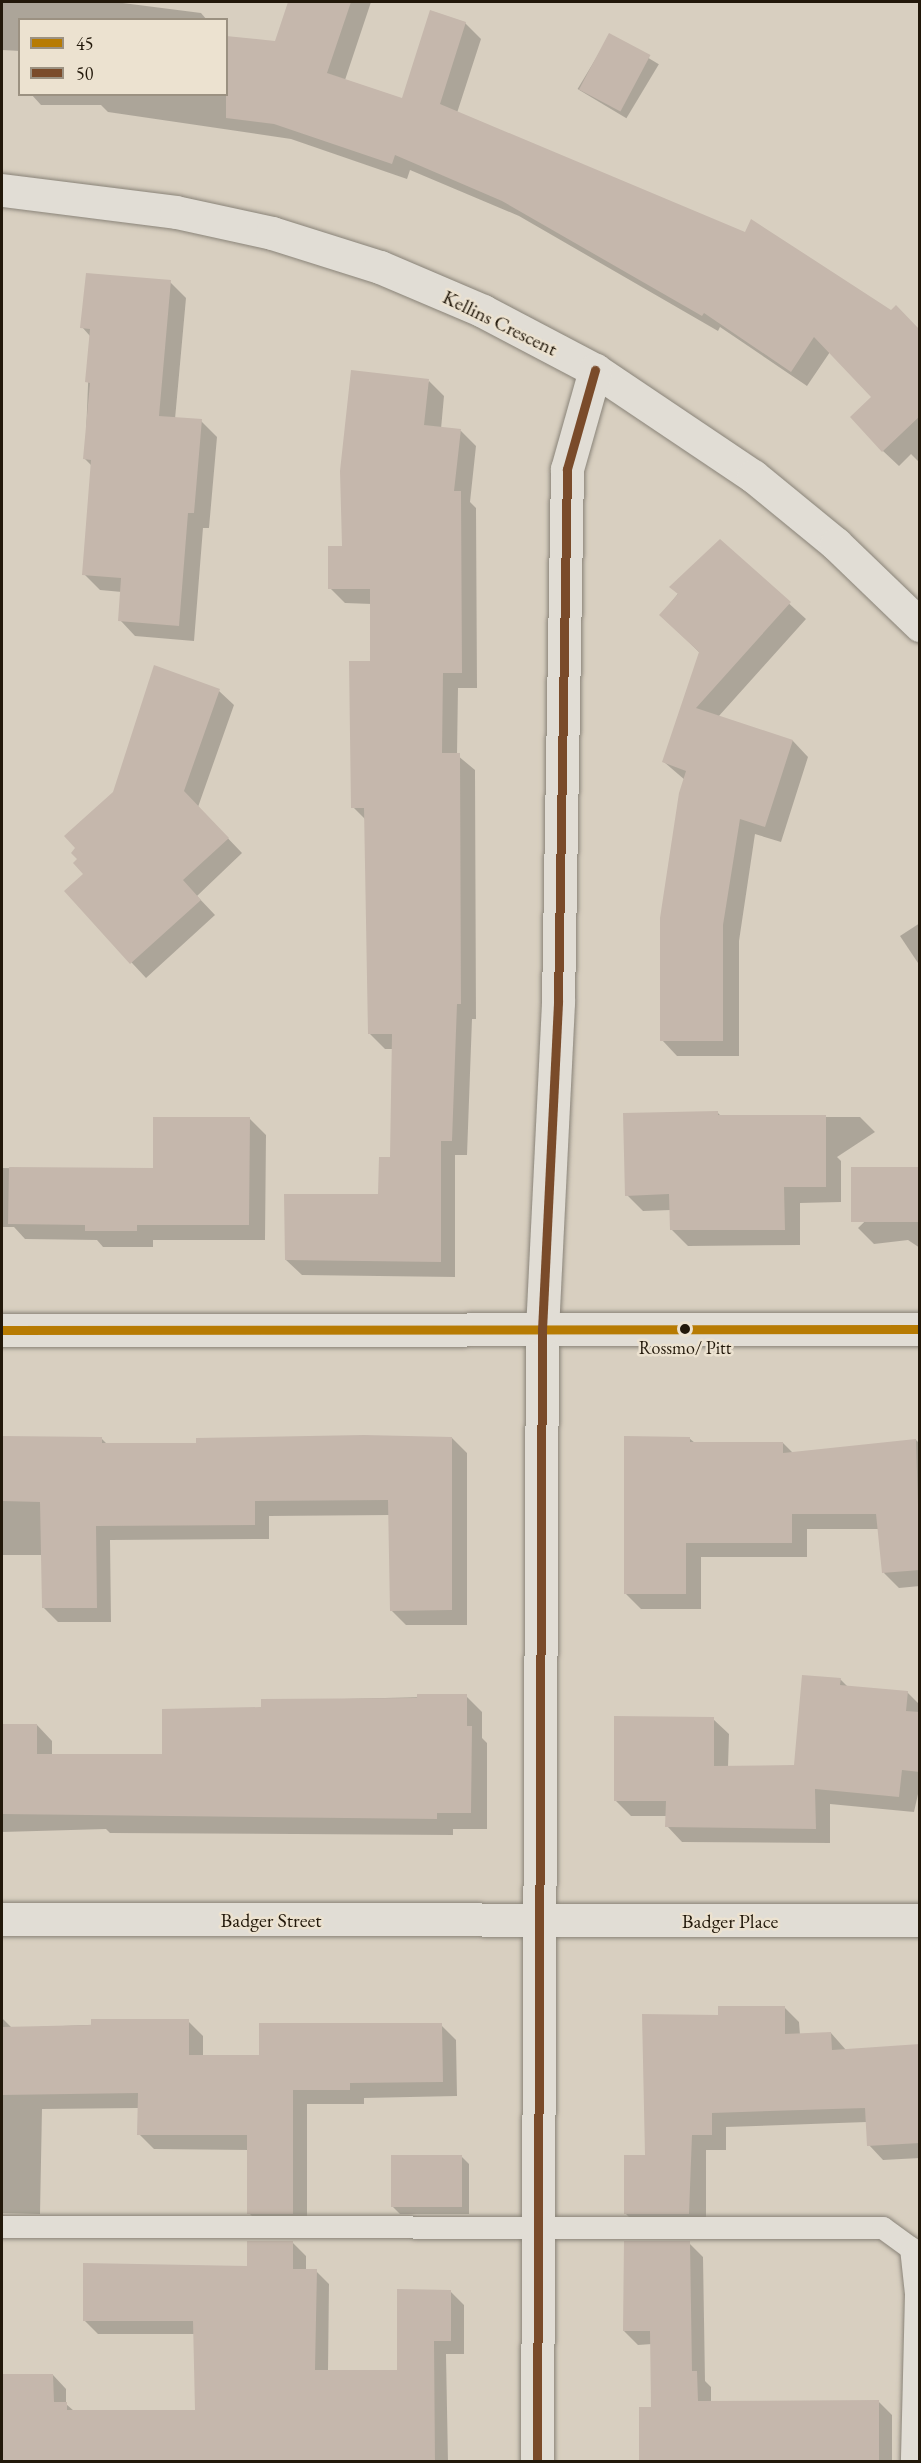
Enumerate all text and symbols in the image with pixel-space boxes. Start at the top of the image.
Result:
legend [18,18,228,96]
text: 45 [76,32,93,55]
text: 50 [76,62,93,85]
street label: Kellins Crescent [439,285,561,361]
marker: Rossmo/ Pitt [679,1323,691,1335]
place label: Rossmo/ Pitt [639,1337,731,1359]
street label: Badger Street [221,1908,321,1932]
street label: Badger Place [682,1909,778,1933]

